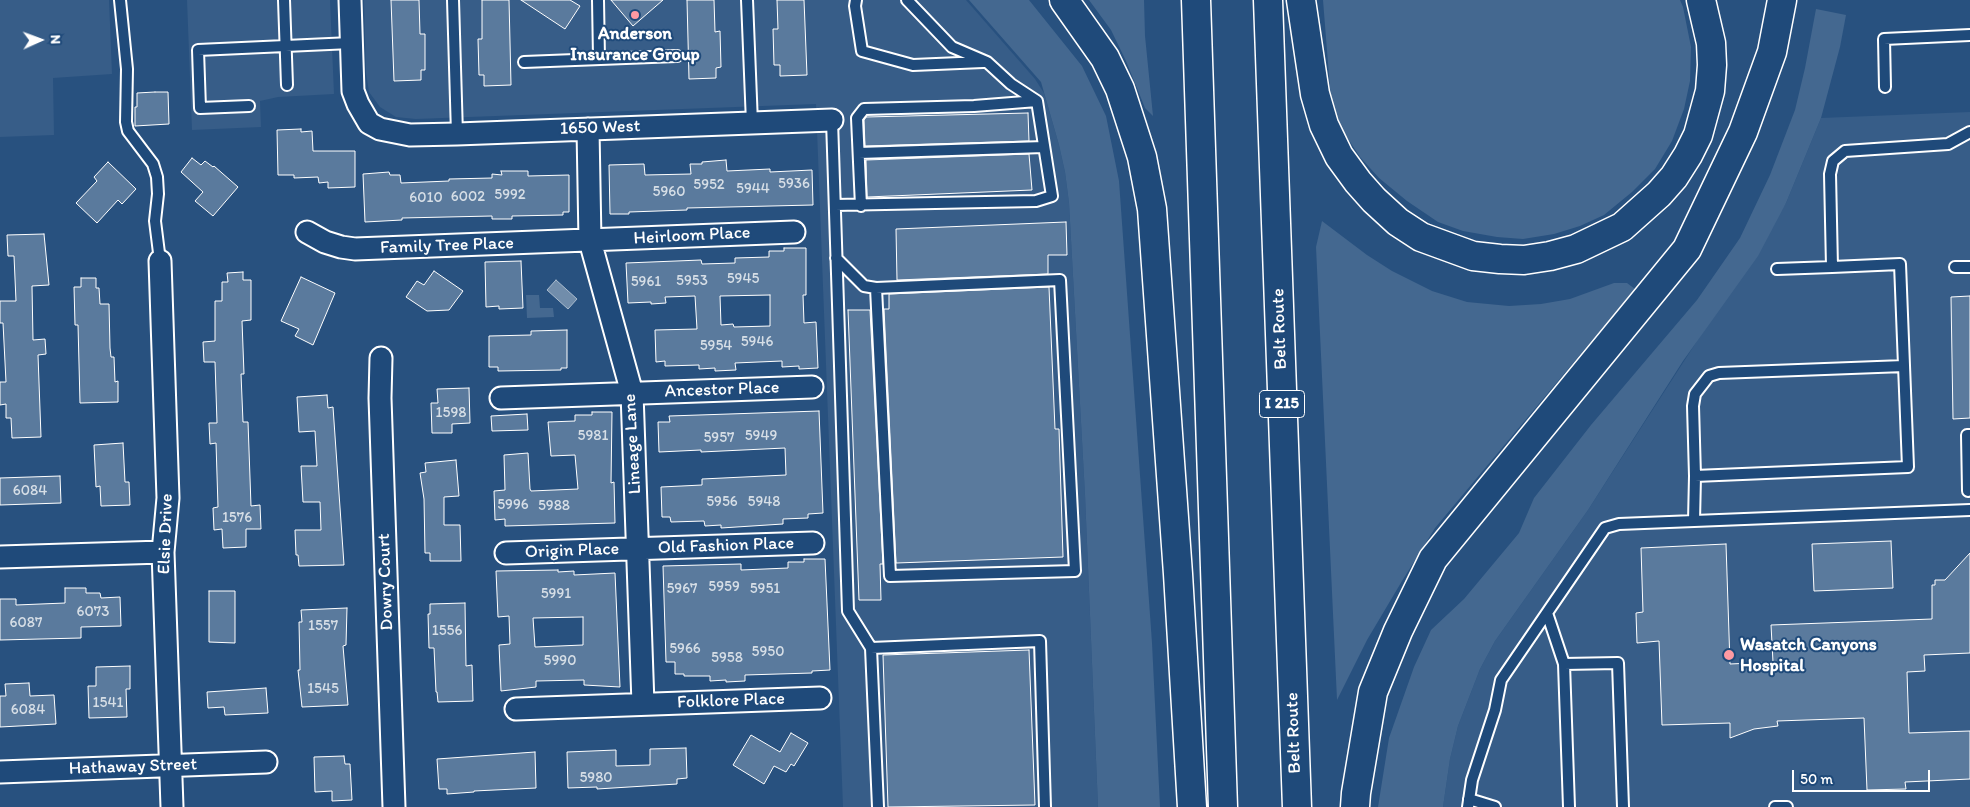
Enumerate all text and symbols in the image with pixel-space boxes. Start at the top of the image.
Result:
marker: Anderson Insurance Group [629,9,641,21]
north arrow [15,15,65,65]
place label: Anderson Insurance Group [570,23,700,66]
text: N [47,34,64,44]
street label: 1650 West [559,116,641,140]
house number: 5936 [778,175,810,193]
house number: 5952 [693,176,725,194]
house number: 5944 [736,180,770,198]
house number: 5960 [653,183,685,201]
house number: 5992 [494,186,526,204]
house number: 6002 [451,188,485,206]
house number: 6010 [409,189,443,207]
street label: Heirloom Place [633,222,751,250]
street label: Family Tree Place [380,233,514,259]
house number: 5945 [727,270,759,288]
house number: 5953 [676,272,708,290]
house number: 5961 [631,273,661,291]
street label: Belt Route [1268,288,1292,370]
house number: 5946 [741,333,773,351]
house number: 5954 [700,337,732,355]
street label: Ancestor Place [664,377,780,403]
road number: I 215 [1260,390,1304,418]
street label: Lineage Lane [620,393,646,495]
house number: 1598 [436,404,466,422]
house number: 5981 [578,427,608,445]
house number: 5949 [745,427,777,445]
house number: 5957 [703,429,735,447]
house number: 6084 [13,482,47,500]
street label: Elsie Drive [154,493,178,575]
house number: 5956 [706,493,738,511]
house number: 5948 [748,493,780,511]
house number: 5996 [497,496,529,514]
house number: 5988 [538,497,570,515]
house number: 1576 [222,509,252,527]
street label: Dowry Court [374,533,398,631]
street label: Old Fashion Place [657,533,795,559]
street label: Origin Place [525,539,619,563]
house number: 5959 [708,578,740,596]
house number: 5967 [666,580,698,598]
house number: 5951 [750,580,780,598]
house number: 5991 [541,585,571,603]
house number: 6073 [77,603,109,621]
house number: 6087 [10,614,42,632]
house number: 1557 [308,617,338,635]
house number: 1556 [432,622,462,640]
place label: Wasatch Canyons Hospital [1740,634,1877,676]
house number: 5966 [669,640,701,658]
house number: 5950 [752,643,784,661]
marker: Wasatch Canyons Hospital [1722,648,1736,662]
house number: 5958 [711,649,743,667]
house number: 5990 [544,652,576,670]
house number: 1545 [307,680,339,698]
street label: Folklore Place [677,688,785,714]
street label: Belt Route [1282,692,1306,774]
house number: 1541 [93,694,123,712]
house number: 6084 [11,701,45,719]
street label: Hathaway Street [69,754,197,780]
scale bar [1795,760,1932,792]
house number: 5980 [579,769,613,787]
text: 50 m [1800,770,1833,788]

